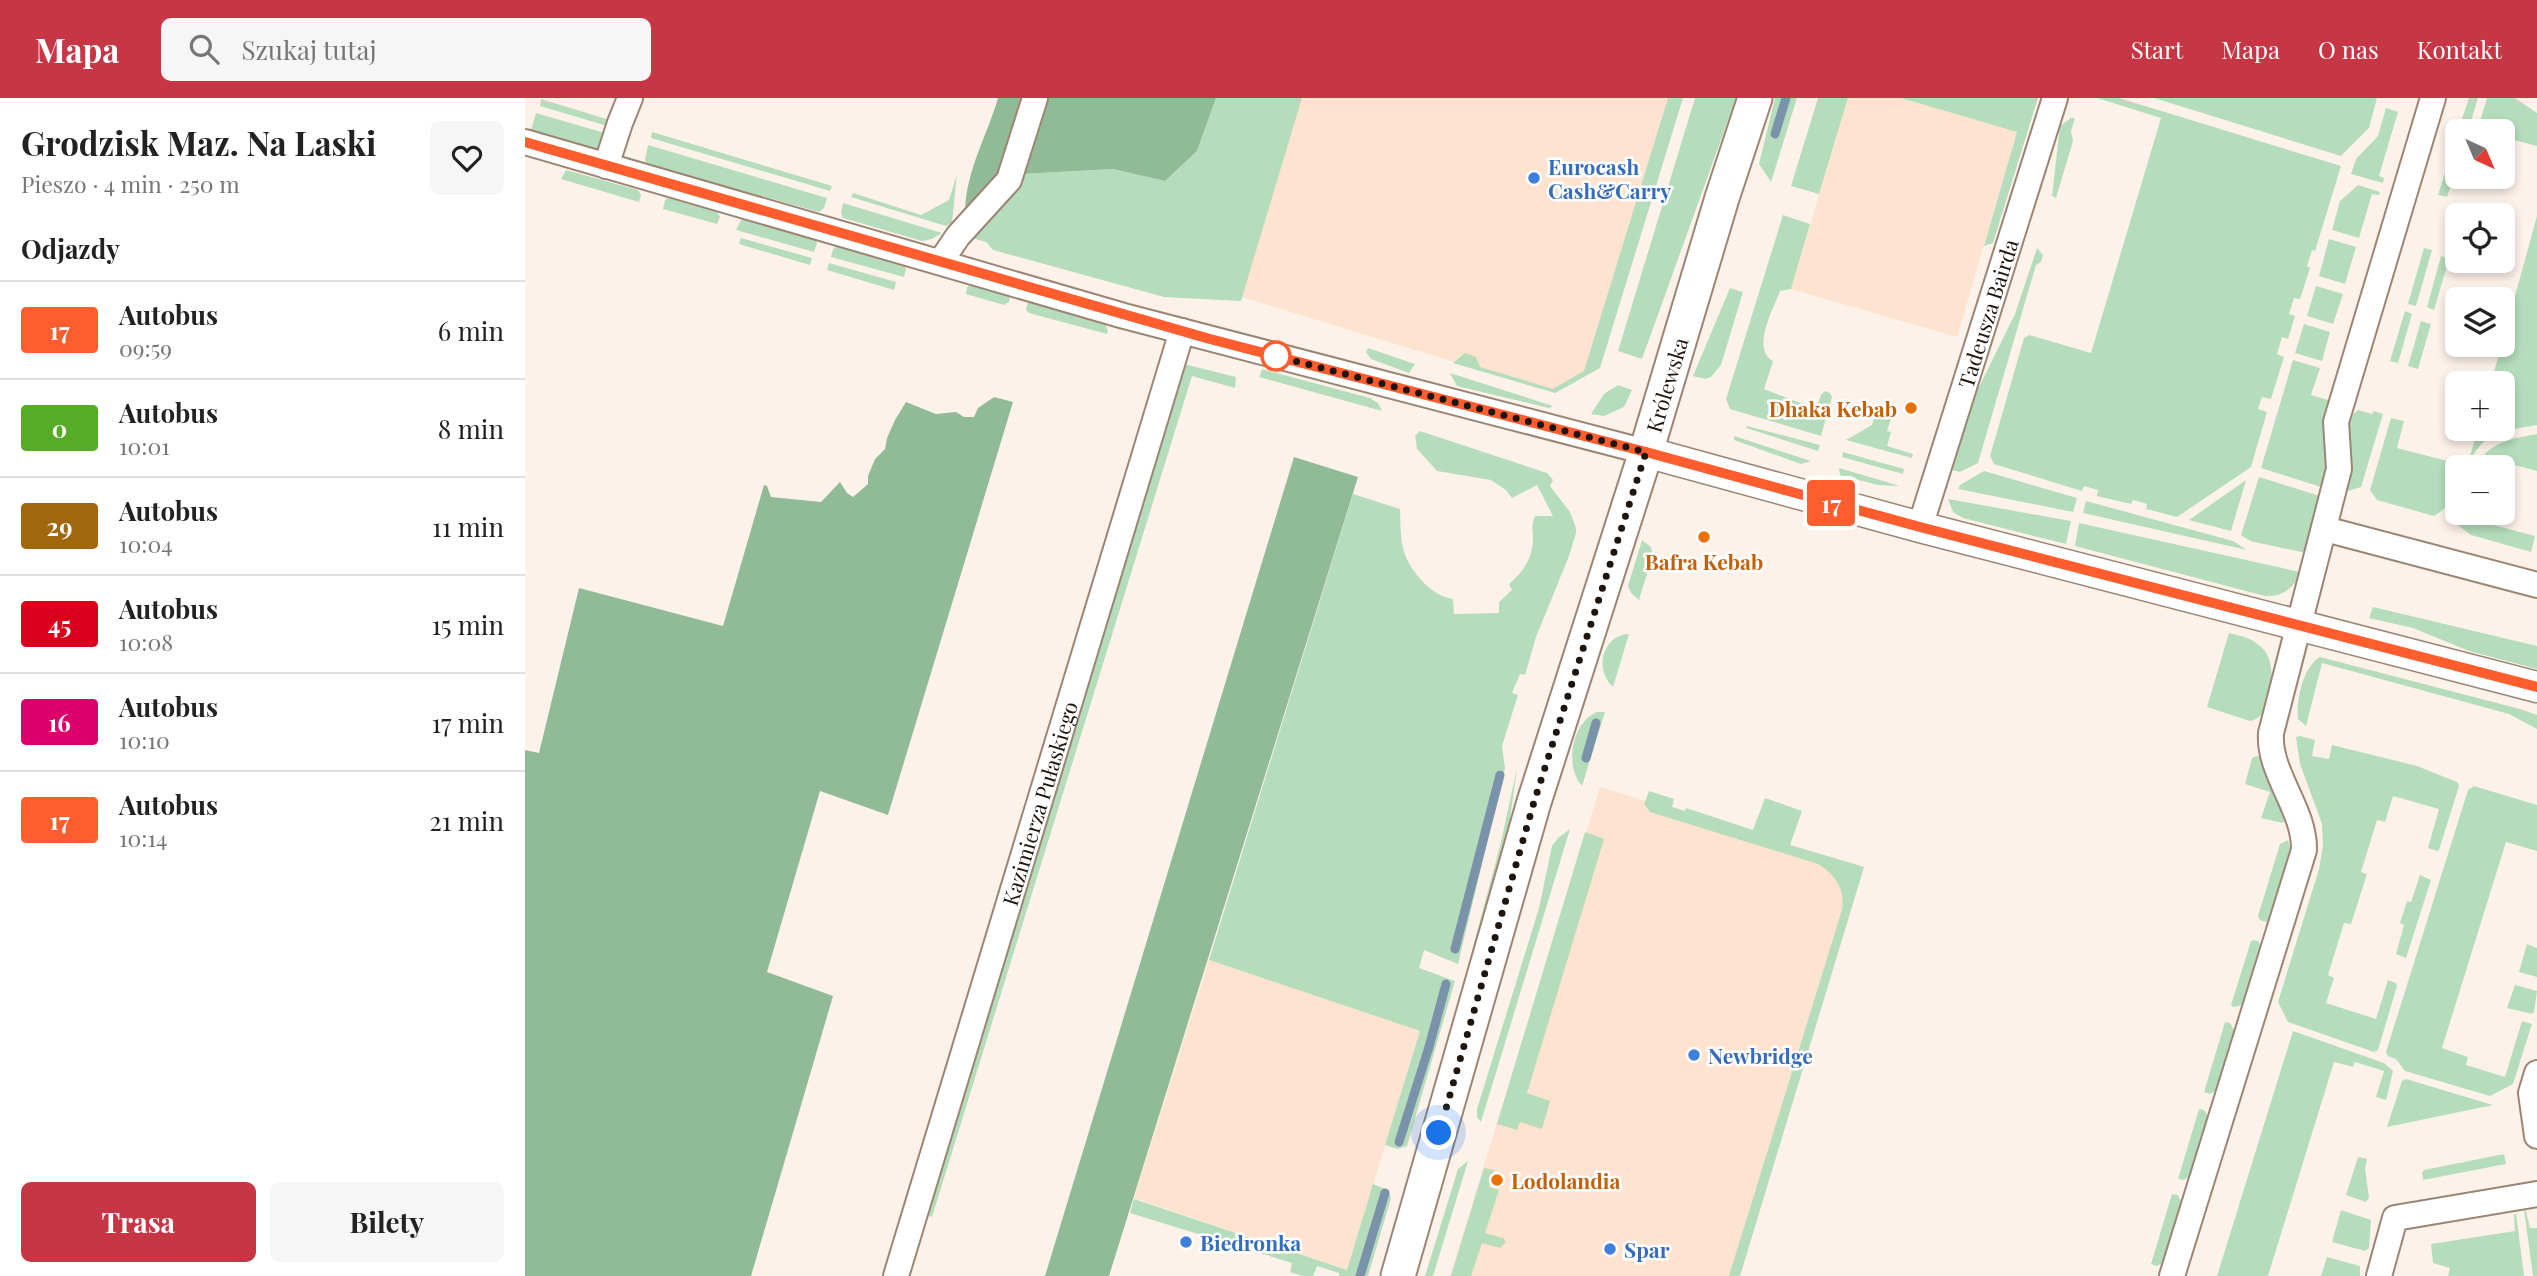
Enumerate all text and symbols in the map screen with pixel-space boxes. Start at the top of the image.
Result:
search box [161,18,651,81]
text: Mapa [35,27,119,71]
icon: search [185,30,223,68]
text: Szukaj tutaj [241,32,376,67]
text: Start [2131,33,2183,65]
text: Mapa [2221,33,2280,65]
text: O nas [2318,33,2379,65]
text: Kontakt [2417,33,2502,65]
north arrow [2445,119,2515,189]
map controls [2445,119,2515,525]
text: Grodzisk Maz. Na Laski [21,120,376,164]
button: heart [430,121,504,195]
place label: Eurocash Cash&Carry [1548,152,1671,204]
text: Pieszo · 4 min · 250 m [21,168,240,199]
marker: Eurocash Cash&Carry [1526,170,1542,186]
button: locate [2445,203,2515,273]
text: Odjazdy [21,231,120,266]
street label: Tadeusza Bairda [1951,235,2024,391]
button: layers [2445,287,2515,357]
text: Autobus [119,297,218,332]
text: 6 min [438,313,504,348]
text: 17 [49,314,70,346]
text: 09:59 [119,332,172,363]
street label: Królewska [1639,333,1694,435]
unlabelled marker [1261,341,1291,371]
button: + [2445,371,2515,441]
place label: Dhaka Kebab [1769,394,1897,422]
text: Autobus [119,395,218,430]
marker: Dhaka Kebab [1903,400,1919,416]
text: 8 min [438,411,504,446]
text: 0 [52,412,67,444]
text: 10:01 [119,430,170,461]
button: − [2445,455,2515,525]
line badge: 17 [1799,480,1863,526]
text: 17 [1821,487,1841,519]
text: Autobus [119,493,218,528]
text: 11 min [432,509,504,544]
text: 29 [47,510,72,542]
text: 10:04 [119,528,173,559]
marker: Bafra Kebab [1696,529,1712,545]
place label: Bafra Kebab [1645,547,1763,575]
text: Autobus [119,591,218,626]
text: 15 min [432,607,504,642]
text: 45 [48,608,71,640]
text: 10:08 [119,626,173,657]
text: Autobus [119,689,218,724]
street label: Kazimierza Pułaskiego [995,698,1083,909]
text: 17 min [431,705,504,740]
text: 16 [48,706,71,738]
text: 10:10 [119,724,170,755]
text: Autobus [119,787,218,822]
text: 21 min [429,803,504,838]
text: 17 [49,804,70,836]
text: 10:14 [119,822,167,853]
place label: Newbridge [1708,1041,1813,1069]
marker: Newbridge [1686,1047,1702,1063]
your location [1421,1115,1456,1150]
place label: Lodolandia [1511,1166,1620,1194]
marker: Lodolandia [1489,1172,1505,1188]
button: Trasa [21,1182,256,1262]
button: Bilety [270,1182,504,1262]
place label: Biedronka [1200,1228,1301,1256]
marker: Biedronka [1178,1234,1194,1250]
place label: Spar [1624,1235,1670,1263]
marker: Spar [1602,1241,1618,1257]

